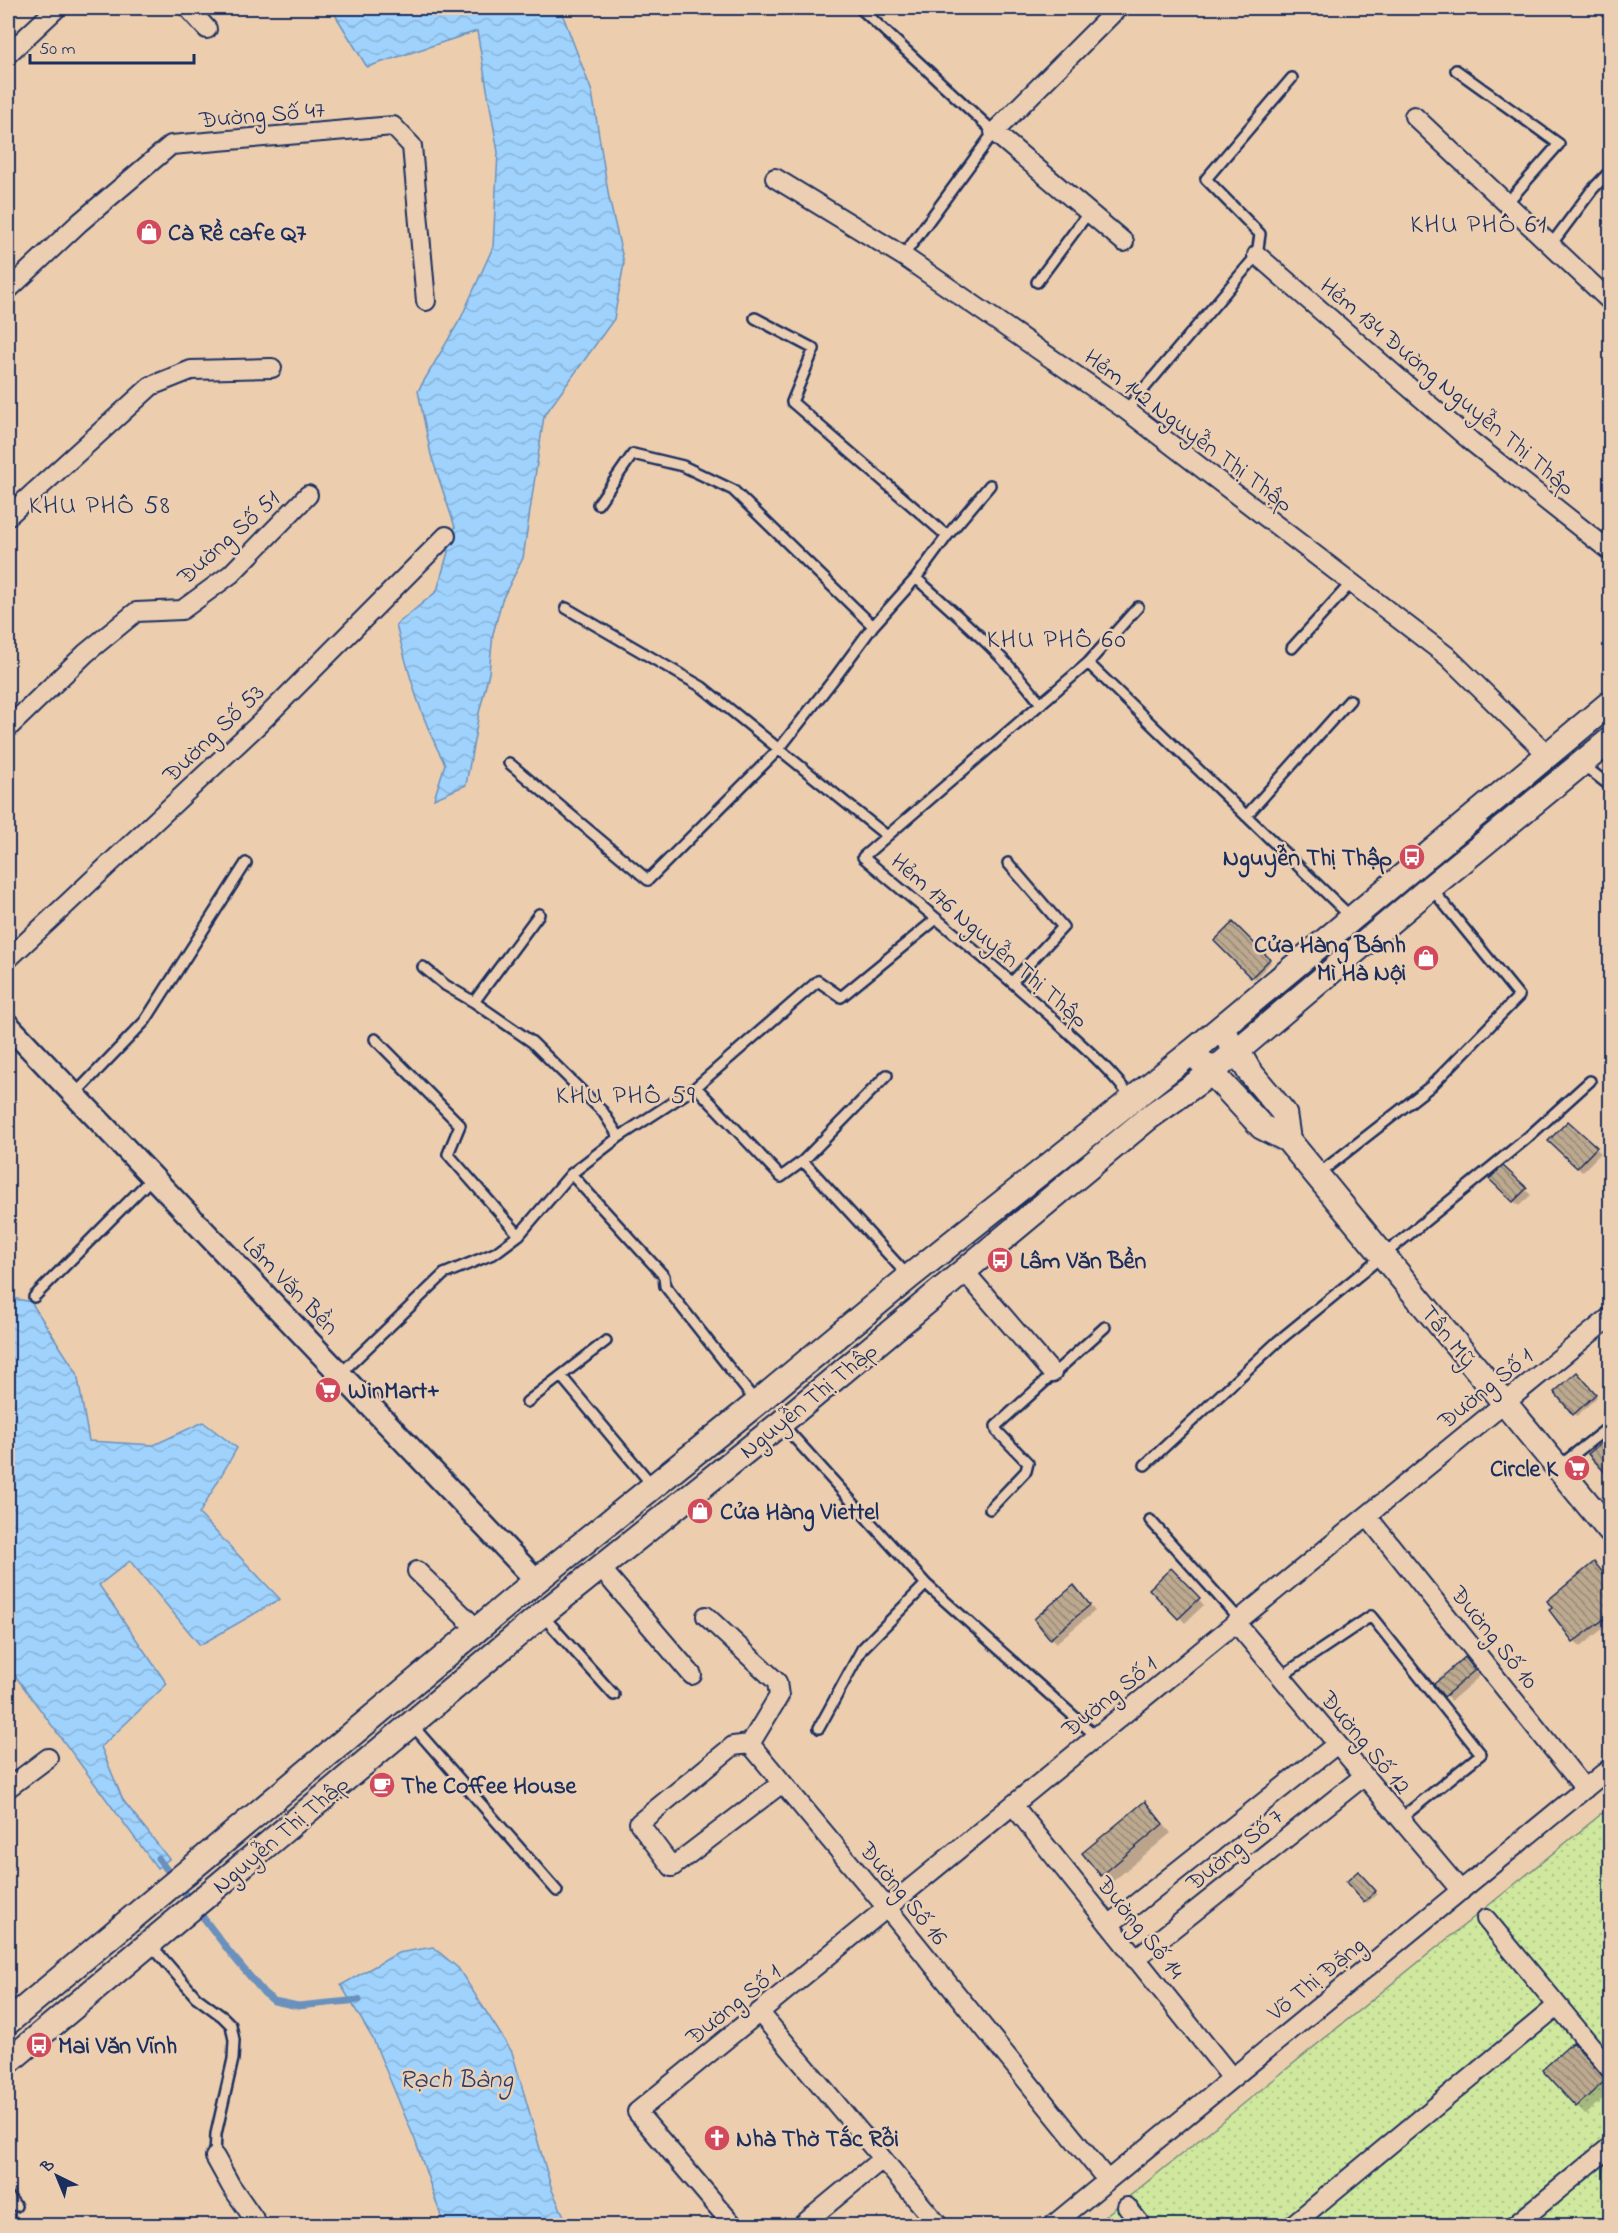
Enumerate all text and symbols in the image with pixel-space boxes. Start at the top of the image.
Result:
scale bar [30,27,194,65]
text: 50 m [39,37,76,63]
street label: Đường Số 47 [197,94,327,140]
district label: KHU PHỐ 61 [1410,207,1548,245]
shop icon: Cà Rề cafe Q7 [134,217,164,247]
place label: Cà Rề cafe Q7 [168,217,307,252]
street label: Hẻm 134 Đường Nguyễn Thị Thập [1310,270,1582,506]
street label: Hẻm 142 Nguyễn Thị Thập [1075,342,1299,523]
street label: Đường Số 51 [170,483,289,595]
district label: KHU PHỐ 58 [29,488,171,526]
district label: KHU PHỐ 60 [987,622,1127,660]
street label: Đường Số 53 [155,677,274,793]
place label: Nguyễn Thị Thập [1223,842,1392,878]
bus stop icon: Nguyễn Thị Thập [1397,842,1427,872]
street label: Hẻm 176 Nguyễn Thị Thập [881,846,1095,1039]
place label: Cửa Hàng Bánh Mì Hà Nội [1254,929,1406,992]
shop icon: Cửa Hàng Bánh Mì Hà Nội [1411,943,1441,973]
district label: KHU PHỐ 59 [556,1078,696,1116]
street label: Lâm Văn Bền [233,1229,346,1344]
bus stop icon: Lâm Văn Bền [985,1245,1015,1275]
place label: Lâm Văn Bền [1020,1245,1147,1280]
street label: Tân Mỹ [1410,1298,1483,1377]
street label: Nguyễn Thị Thập [733,1335,887,1470]
street label: Đường Số 1 [1431,1340,1542,1440]
supermarket icon: WinMart+ [313,1375,343,1405]
place label: WinMart+ [348,1375,440,1410]
place label: Circle K [1490,1453,1559,1488]
supermarket icon: Circle K [1562,1453,1592,1483]
shop icon: Cửa Hàng Viettel [685,1496,715,1526]
place label: Cửa Hàng Viettel [720,1496,879,1532]
street label: Đường Số 10 [1440,1578,1546,1698]
street label: Đường Số 1 [1055,1648,1166,1748]
street label: Đường Số 12 [1310,1683,1418,1803]
street label: Nguyễn Thị Thập [206,1768,358,1904]
cafe icon: The Coffee House [367,1770,397,1800]
place label: The Coffee House [401,1770,578,1805]
street label: Đường Số 7 [1179,1801,1292,1902]
street label: Đường Số 16 [849,1834,955,1954]
street label: Đường Số 14 [1086,1869,1192,1988]
street label: Võ Thị Đặng [1260,1929,1374,2031]
street label: Đường Số 1 [679,1956,790,2056]
bus stop icon: Mai Văn Vĩnh [24,2030,54,2060]
place label: Mai Văn Vĩnh [58,2030,177,2065]
water label: Rạch Bàng [399,2062,514,2100]
church icon: Nhà Thờ Tắc Rỗi [702,2123,732,2153]
place label: Nhà Thờ Tắc Rỗi [736,2123,899,2158]
north arrow [27,2146,87,2206]
text: B [35,2154,60,2180]

